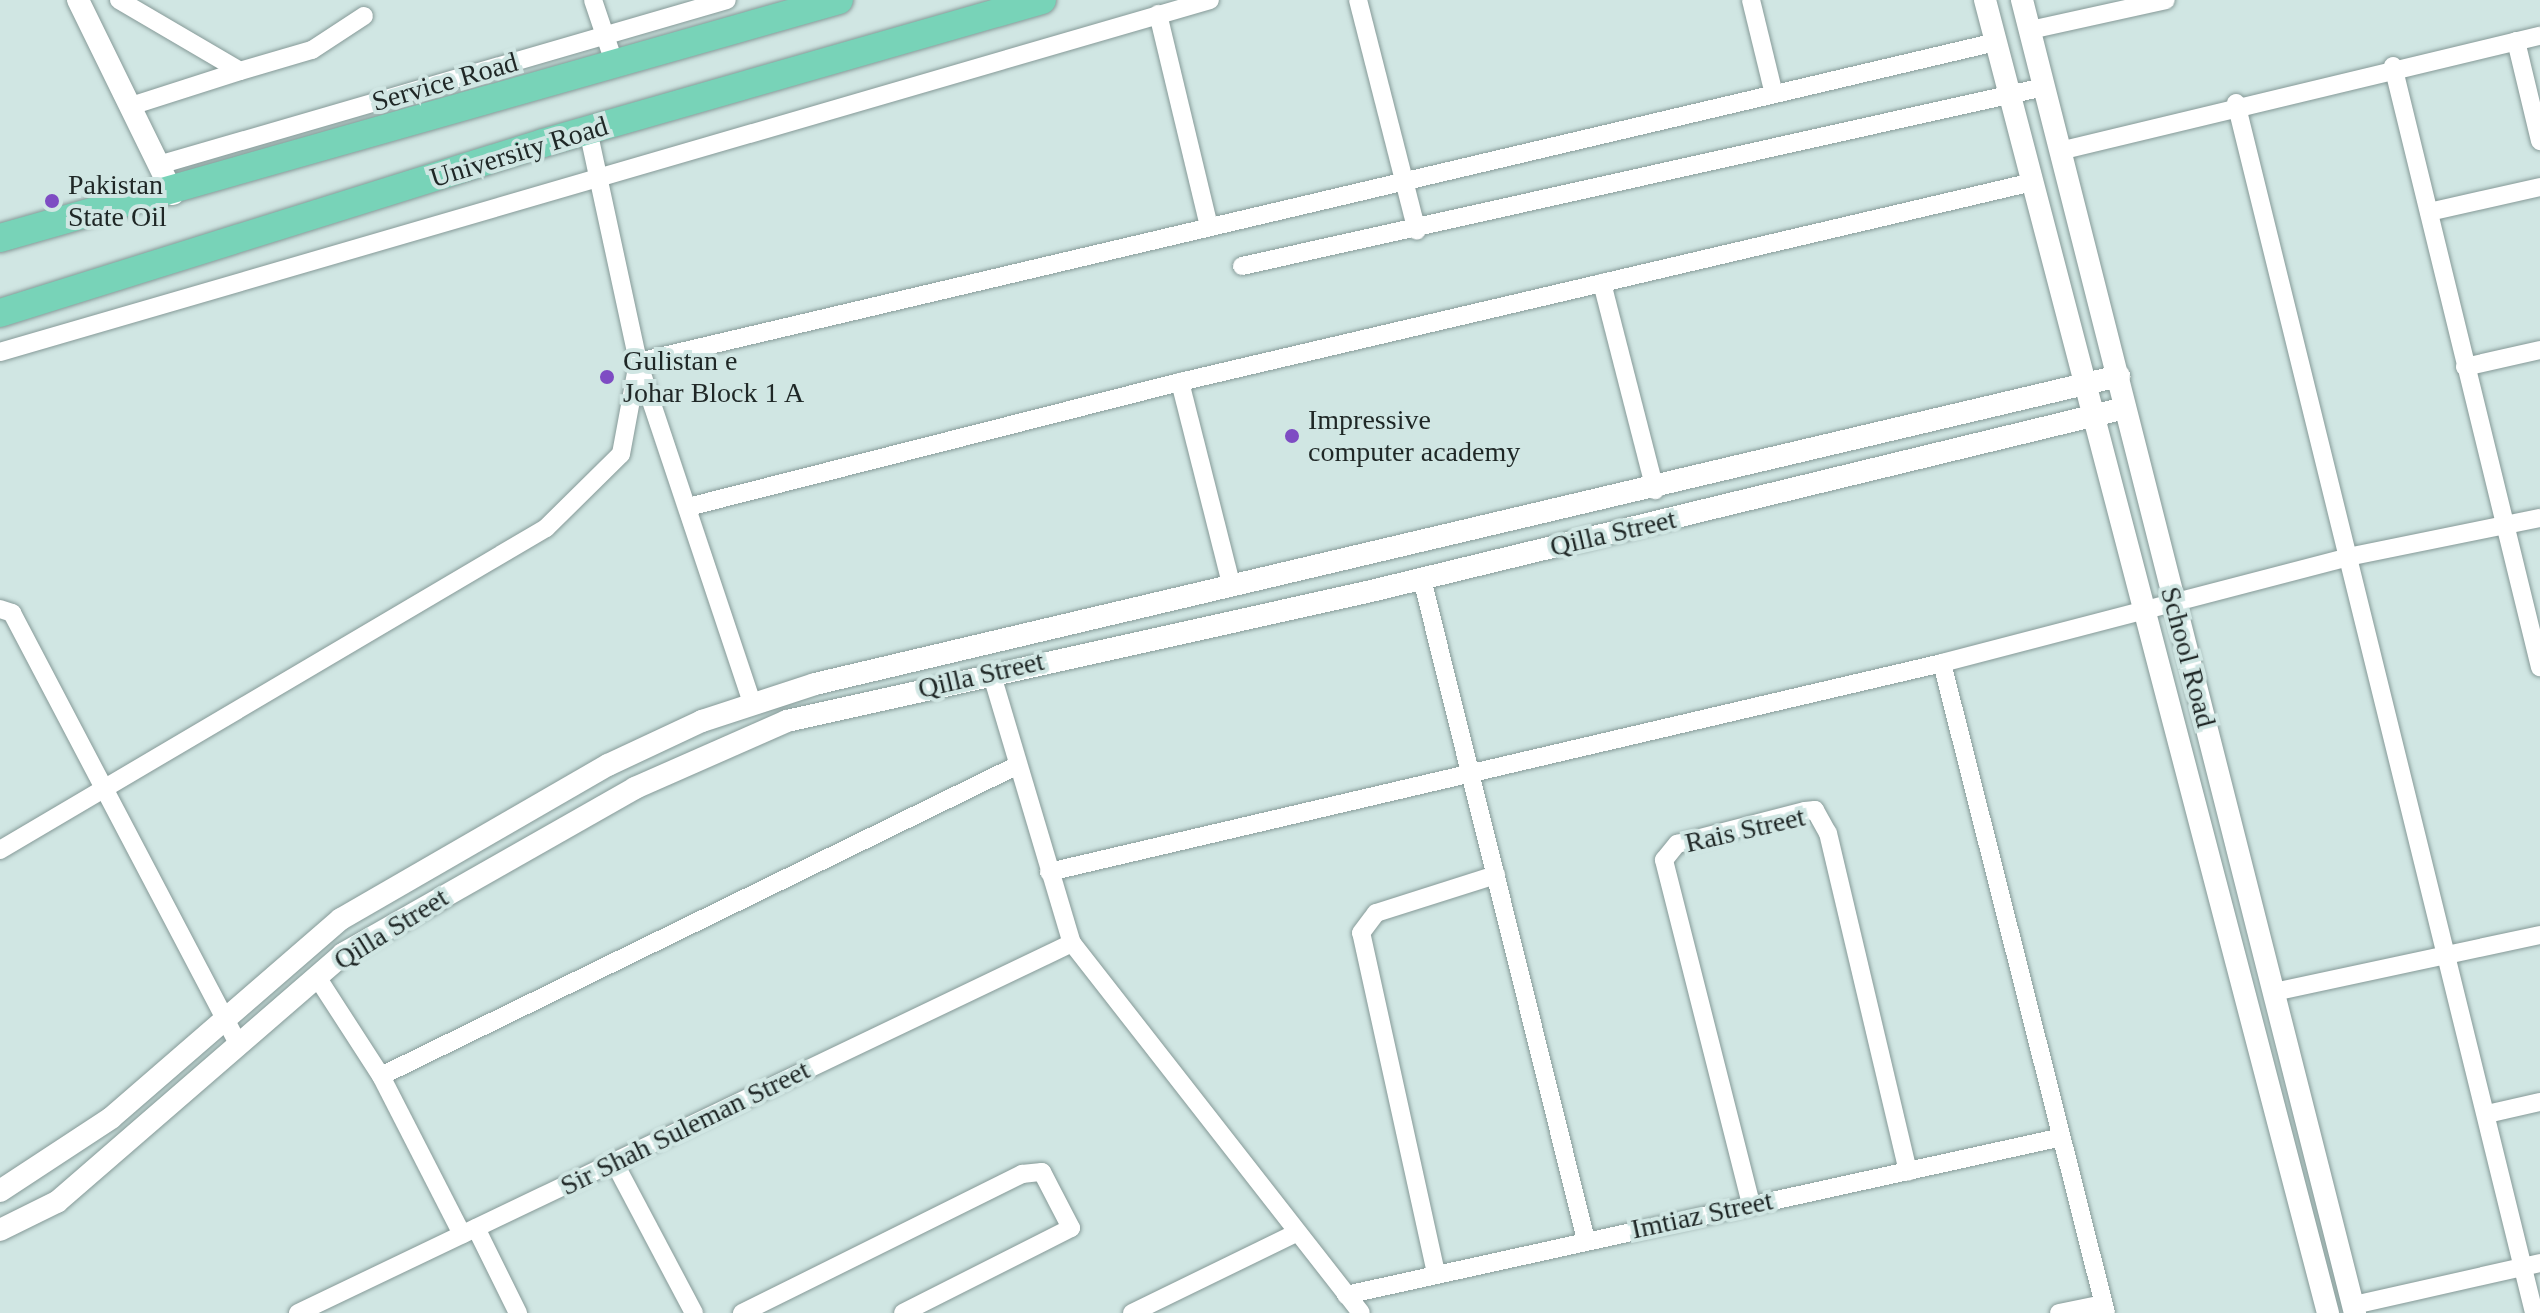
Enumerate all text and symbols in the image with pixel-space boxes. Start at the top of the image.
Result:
street label: Service Road [368,45,522,119]
street label: University Road [426,109,612,195]
place label: Pakistan State Oil [68,168,167,234]
marker: Pakistan State Oil [43,192,61,210]
place label: Gulistan e Johar Block 1 A [623,344,806,410]
marker: Gulistan e Johar Block 1 A [598,368,616,386]
place label: Impressive computer academy [1308,403,1520,469]
marker: Impressive computer academy [1283,427,1301,445]
street label: Qilla Street [1547,502,1679,564]
street label: School Road [2153,583,2223,731]
street label: Qilla Street [915,644,1047,706]
street label: Rais Street [1682,800,1808,860]
street label: Qilla Street [328,881,454,977]
street label: Sir Shah Suleman Street [555,1053,815,1203]
street label: Imtiaz Street [1628,1184,1776,1246]

